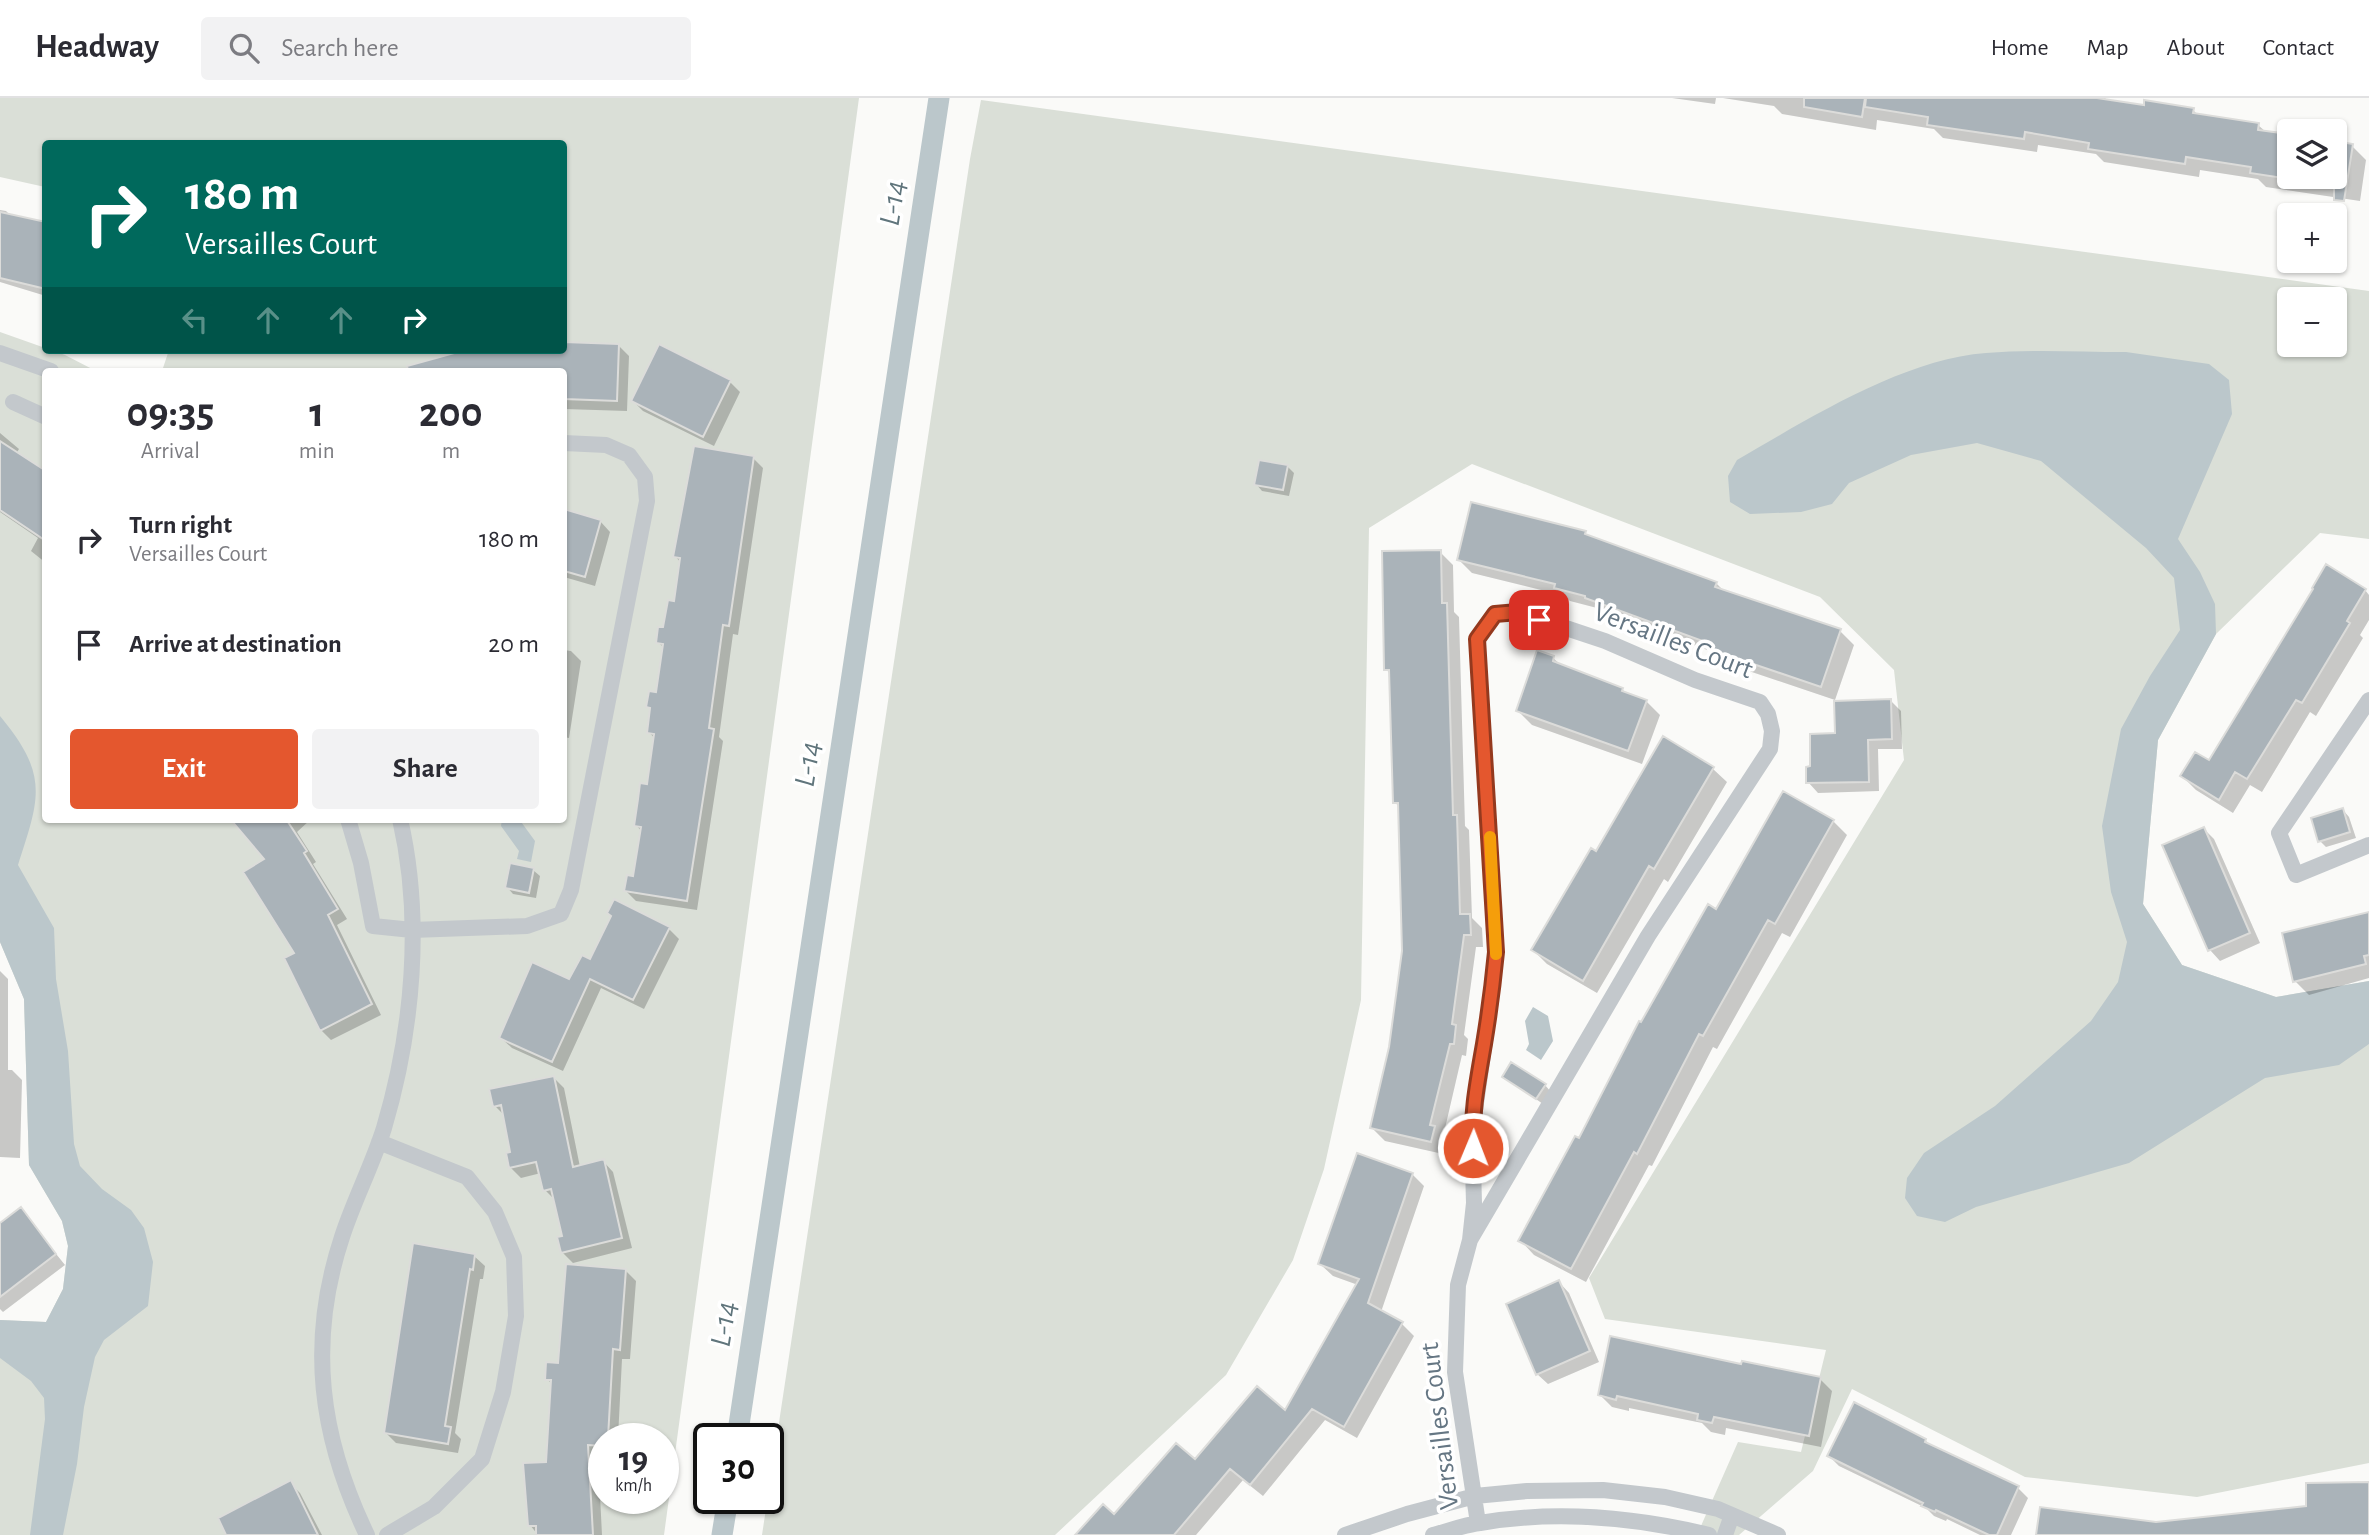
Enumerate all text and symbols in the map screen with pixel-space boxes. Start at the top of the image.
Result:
search box [201,17,691,80]
icon: search [225,29,263,67]
text: Headway [35,31,159,64]
text: Search here [281,35,399,61]
text: Home [1991,36,2049,60]
text: Map [2087,36,2129,60]
text: About [2167,36,2224,60]
text: Contact [2262,36,2334,60]
map controls [2277,119,2347,357]
button: layers [2277,119,2347,189]
icon: right [70,168,161,259]
text: 180 m [185,170,299,219]
water label: L-14 [875,178,911,228]
button: + [2277,203,2347,273]
text: Versailles Court [185,228,377,260]
button: − [2277,287,2347,357]
icon: left [176,301,214,339]
icon: ahead [249,301,287,339]
icon: ahead [322,301,360,339]
icon: right [395,301,433,339]
text: 09:35 [126,392,214,434]
text: 1 [309,392,324,434]
text: 200 [419,392,483,434]
text: Arrival [141,440,200,463]
text: min [299,440,335,463]
text: m [442,440,460,463]
text: Turn right [129,512,232,538]
icon: right [70,521,108,559]
text: 180 m [479,526,539,552]
text: Versailles Court [129,543,267,566]
pin [1509,590,1569,650]
street label: Versailles Court [1590,598,1757,684]
icon: arrive [1520,601,1558,639]
icon: arrive [70,626,108,664]
text: Arrive at destination [129,631,342,657]
text: 20 m [488,631,539,657]
button: Exit [70,729,298,809]
button: Share [312,729,539,809]
water label: L-14 [790,739,826,789]
position arrow [1436,1111,1510,1185]
water label: L-14 [706,1299,742,1349]
street label: Versailles Court [1416,1341,1464,1511]
speed limit sign: 30 [693,1423,784,1514]
text: 19 [619,1442,648,1477]
text: km/h [615,1477,652,1495]

